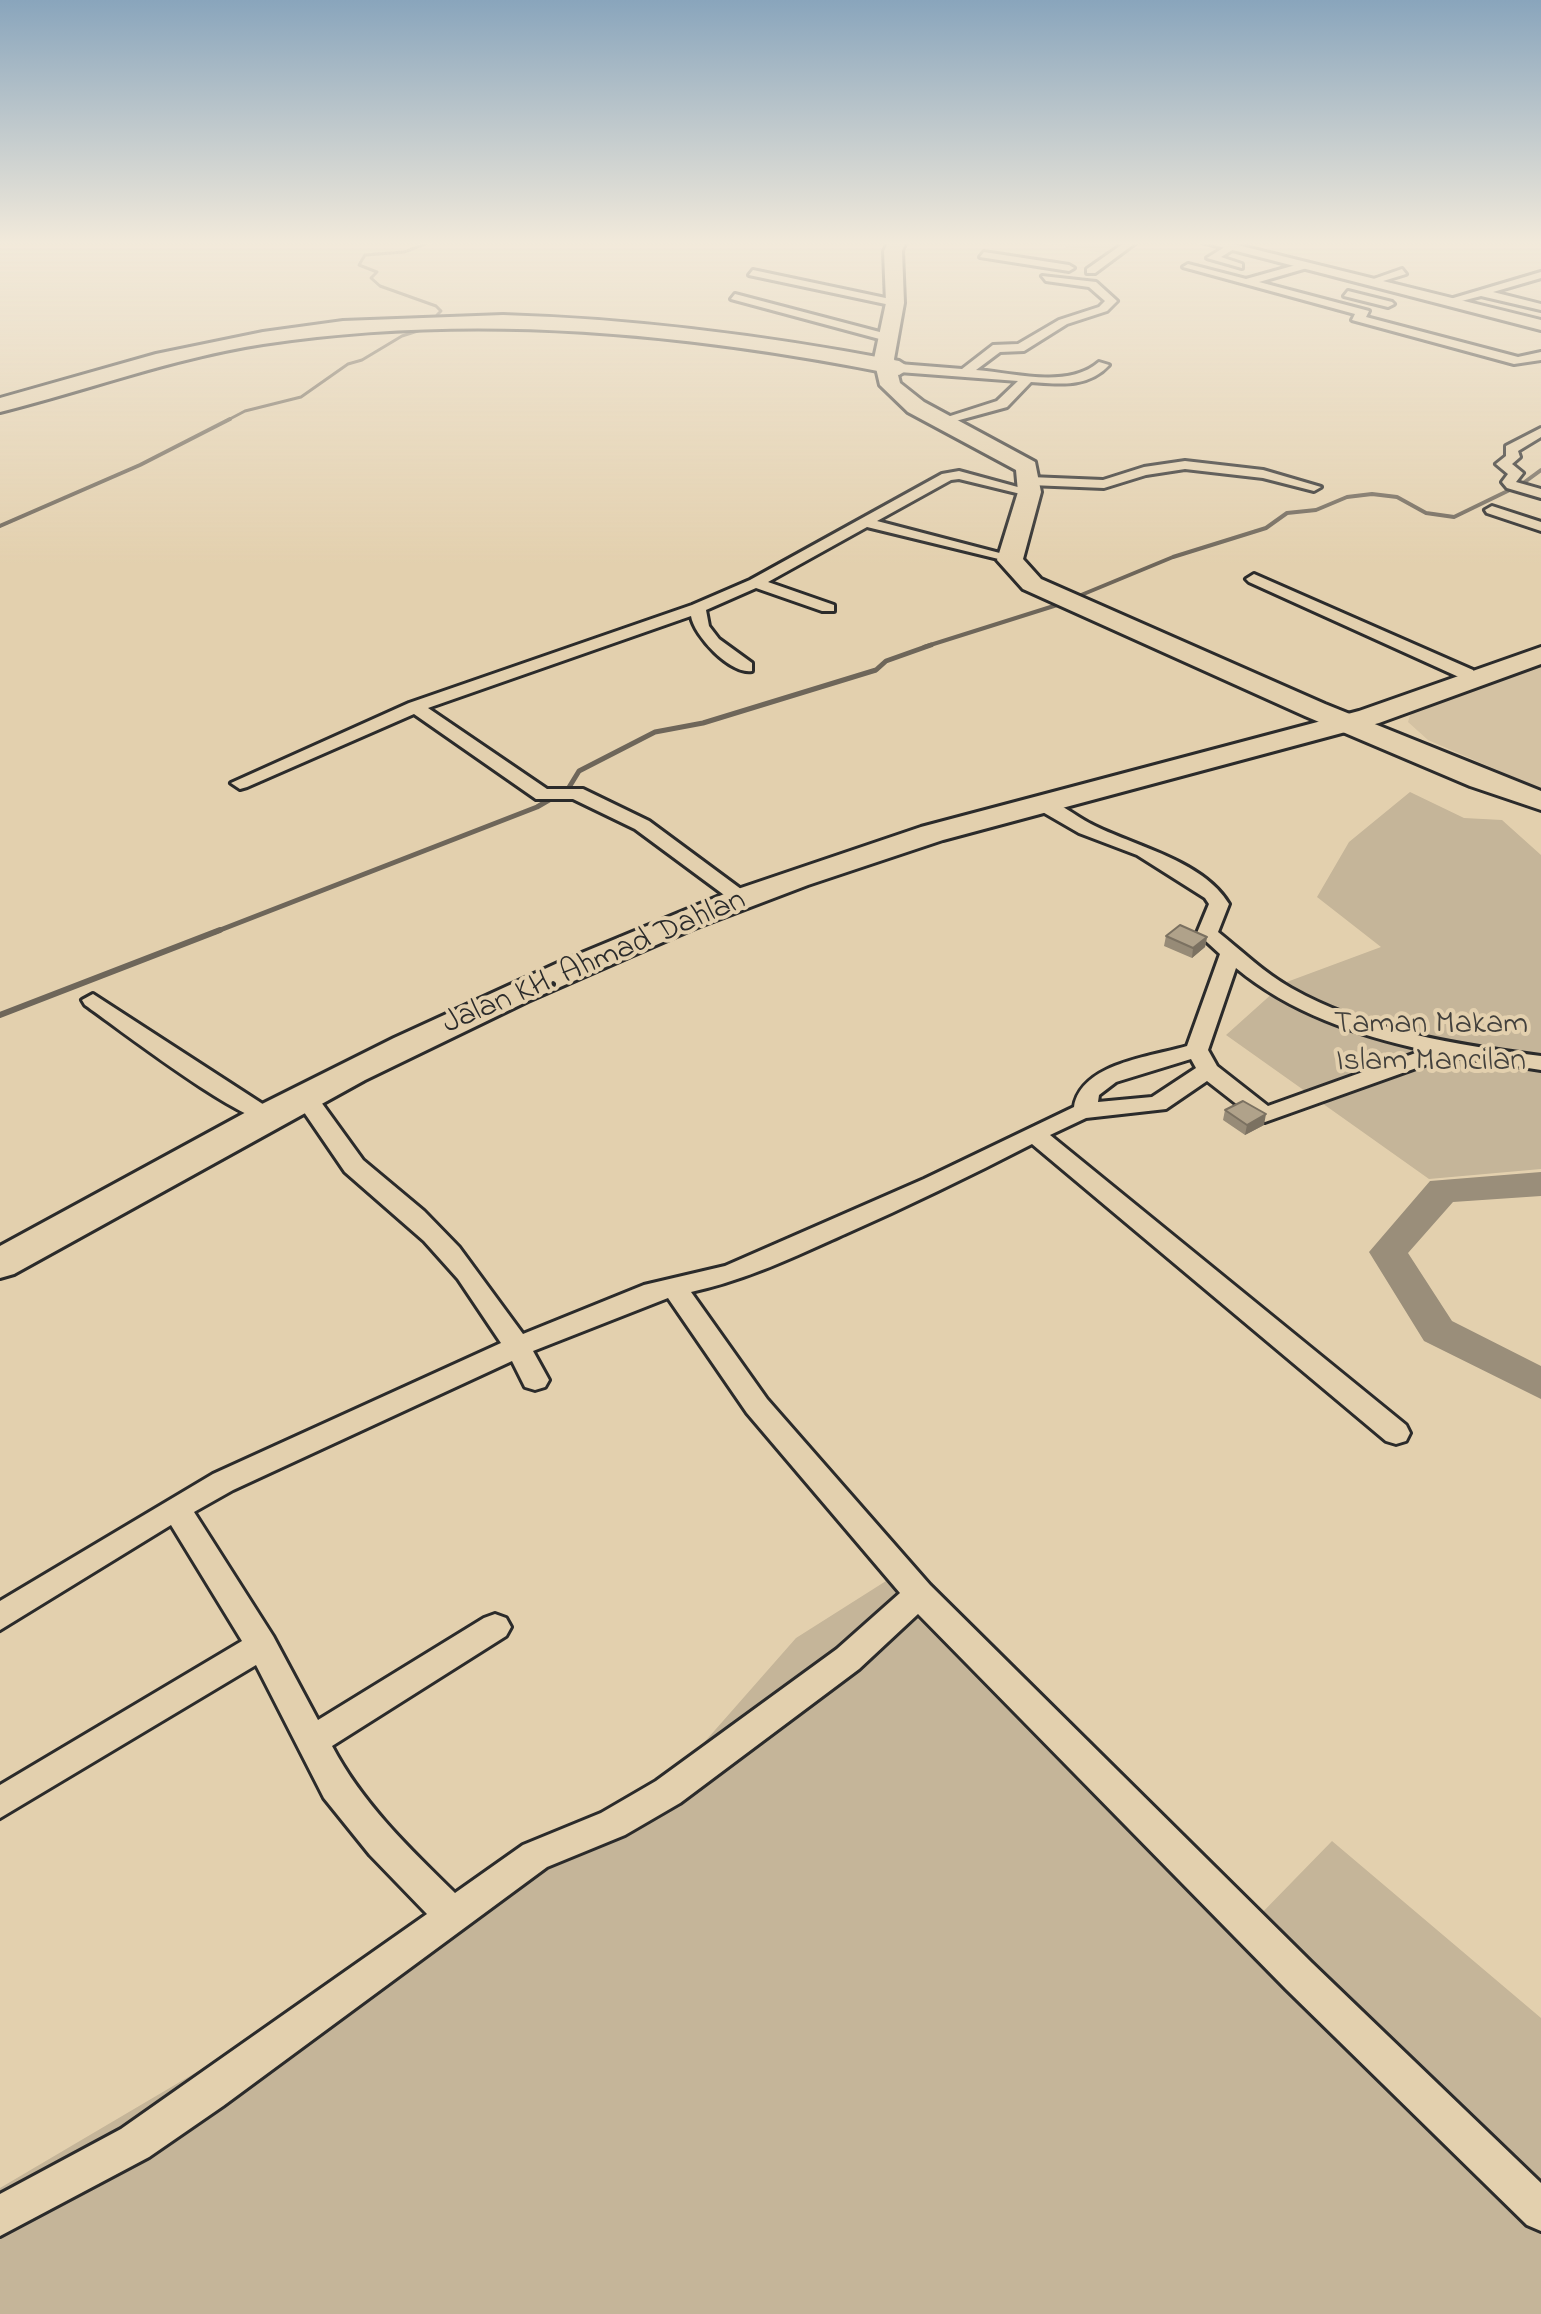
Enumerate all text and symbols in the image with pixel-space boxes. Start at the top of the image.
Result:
street label: Jalan KH. Ahmad Dahlan [438,883,752,1045]
park label: Taman Makam Islam Mancilan [1334,1008,1528,1083]

